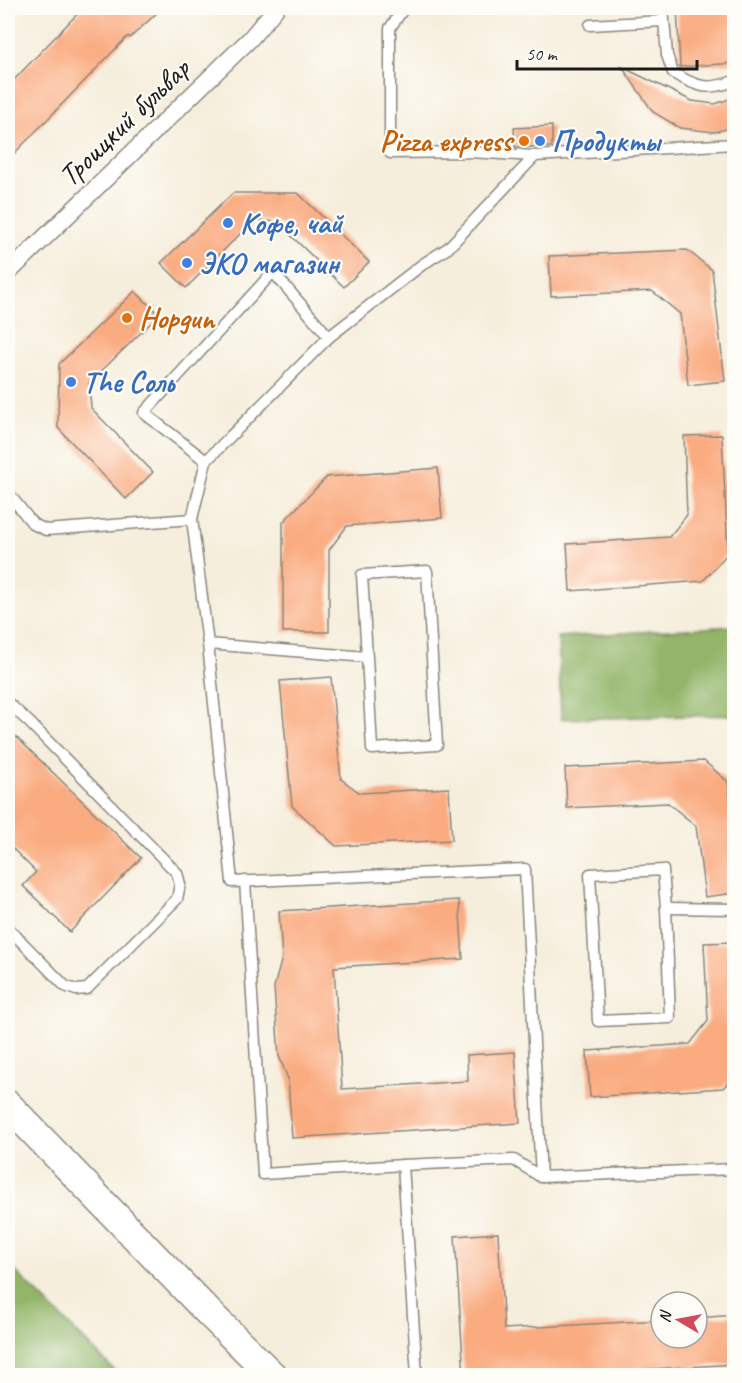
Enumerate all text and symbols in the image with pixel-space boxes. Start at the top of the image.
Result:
scale bar [517,33,697,71]
text: 50 m [526,43,559,65]
street label: Троицкий бульвар [50,49,199,194]
place label: Pizza express [380,122,515,160]
place label: Продукты [552,122,663,161]
marker: Pizza express [517,134,531,148]
marker: Продукты [533,134,547,148]
place label: Кофе, чай [240,204,345,242]
marker: Кофе, чай [221,216,235,230]
place label: ЭКО магазин [199,244,341,282]
marker: ЭКО магазин [180,256,194,270]
place label: Hopgun [139,299,216,337]
marker: Hopgun [120,311,134,325]
place label: The Соль [83,363,176,401]
marker: The Соль [64,375,78,389]
north arrow [649,1290,709,1350]
text: N [655,1308,676,1324]

